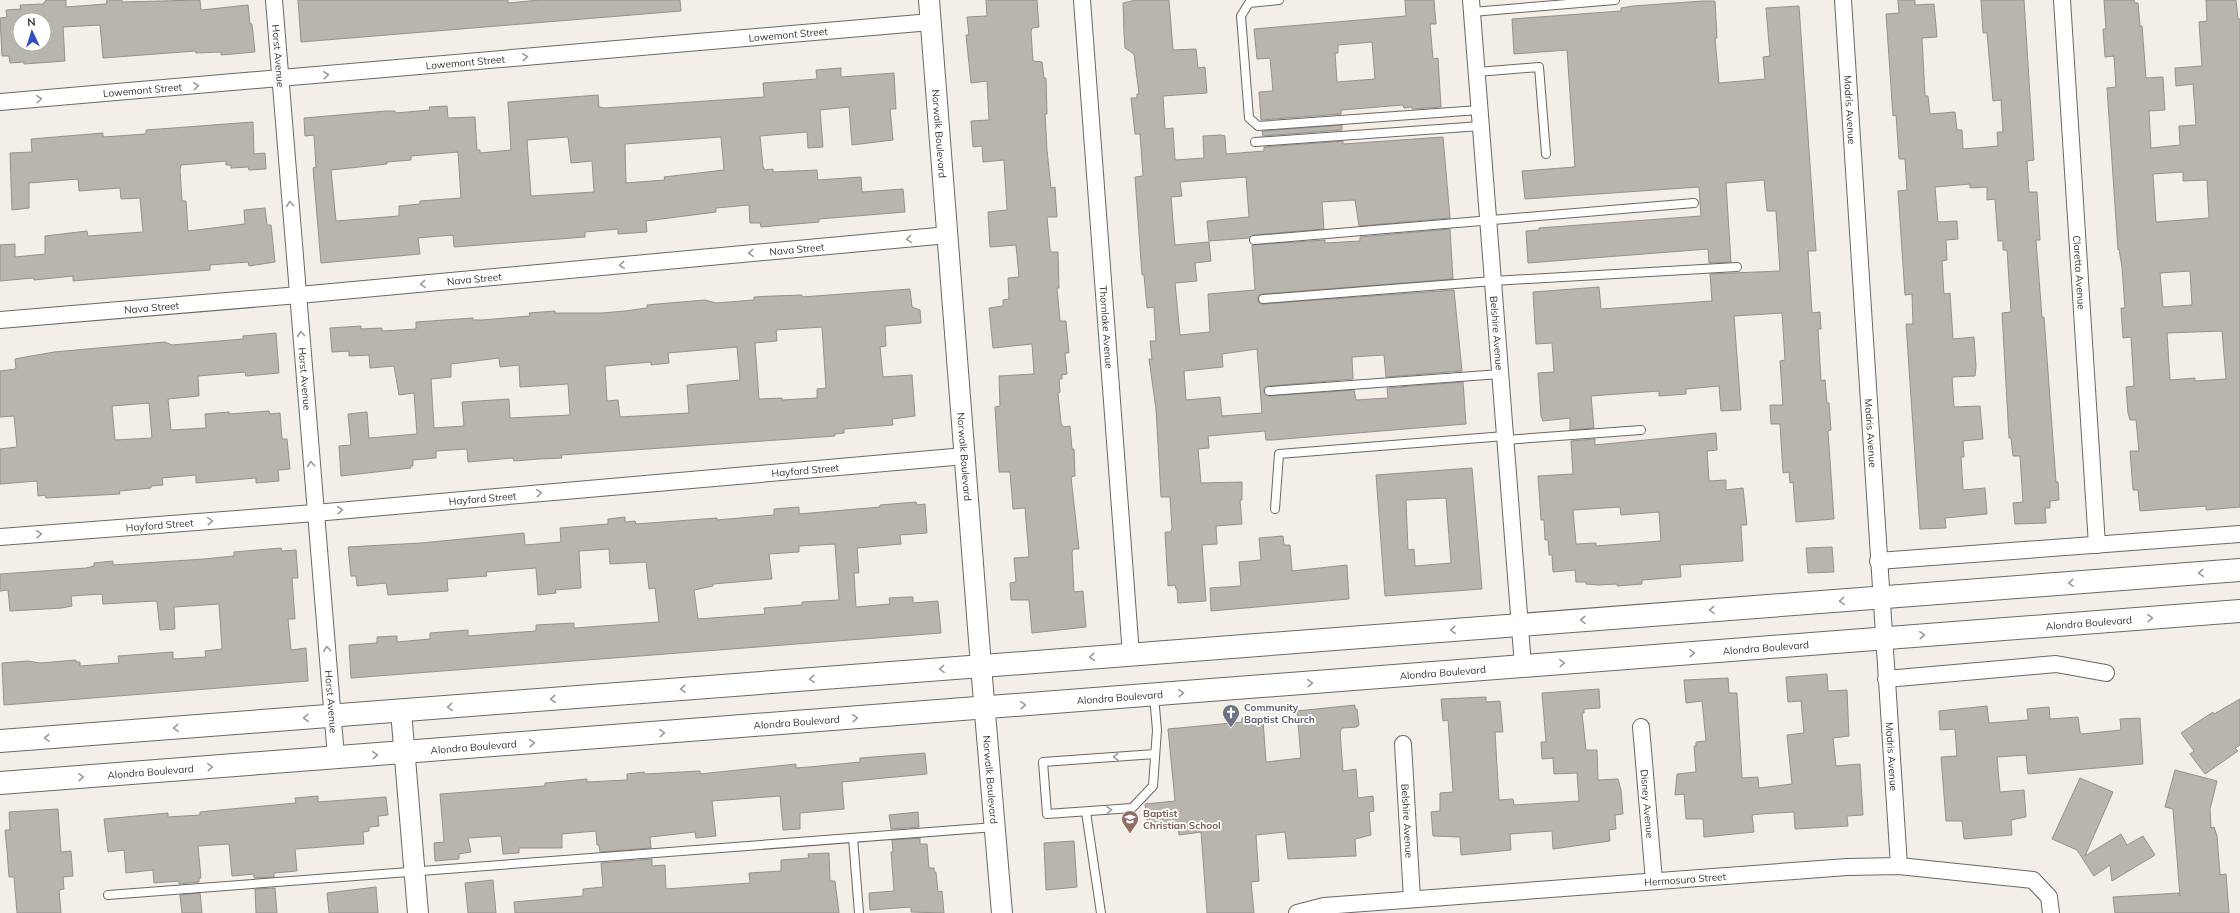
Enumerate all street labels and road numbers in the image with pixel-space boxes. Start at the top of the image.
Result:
street label: Horst Avenue [269,24,287,88]
street label: Lowemont Street [748,25,829,45]
street label: Lowemont Street [425,53,506,72]
street label: Madris Avenue [1841,75,1858,145]
street label: Lowemont Street [102,80,183,100]
street label: Norwalk Boulevard [929,89,949,178]
street label: Claretta Avenue [2070,235,2088,310]
street label: Nava Street [769,240,825,258]
street label: Nava Street [446,270,503,288]
street label: Thornlake Avenue [1096,285,1116,369]
street label: Belshire Avenue [1487,295,1506,371]
street label: Nava Street [124,299,180,317]
street label: Horst Avenue [295,347,314,411]
street label: Madris Avenue [1862,398,1879,468]
street label: Norwalk Boulevard [954,412,974,501]
street label: Hayford Street [771,461,840,480]
street label: Hayford Street [448,489,517,508]
street label: Hayford Street [125,516,194,534]
street label: Alondra Boulevard [2045,613,2132,633]
street label: Alondra Boulevard [1722,638,1809,658]
street label: Alondra Boulevard [1399,663,1486,683]
street label: Horst Avenue [322,670,340,734]
street label: Alondra Boulevard [1076,688,1163,707]
street label: Alondra Boulevard [753,713,840,732]
street label: Madris Avenue [1883,722,1900,791]
street label: Norwalk Boulevard [980,735,1000,824]
street label: Alondra Boulevard [430,737,517,757]
street label: Alondra Boulevard [107,762,194,782]
street label: Disney Avenue [1638,769,1656,839]
street label: Belshire Avenue [1398,783,1416,858]
street label: Hermosura Street [1644,870,1727,889]

